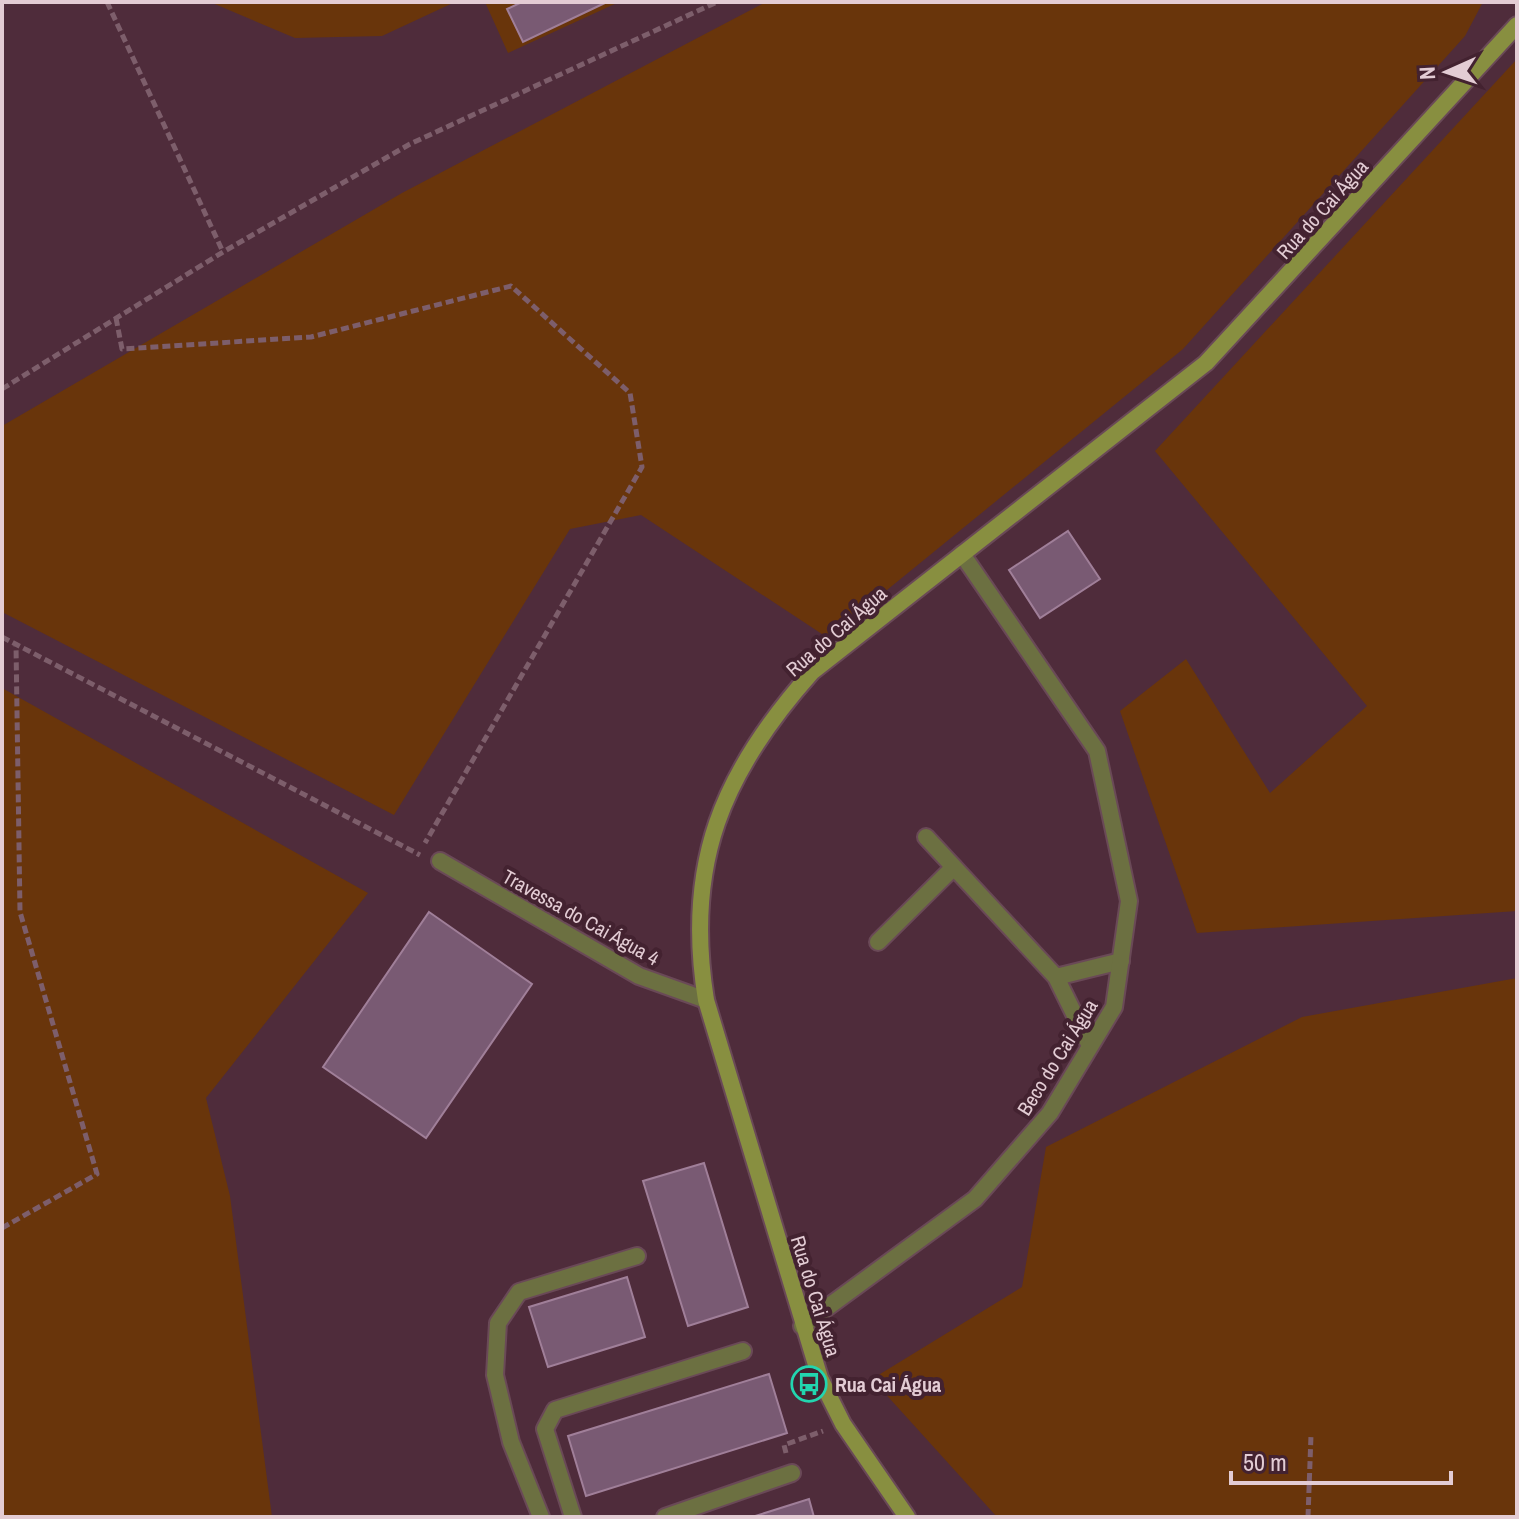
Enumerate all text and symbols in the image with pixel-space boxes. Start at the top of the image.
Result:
north arrow [1407,32,1487,112]
text: N [1412,66,1442,80]
street label: Rua do Cai Água [1270,154,1374,264]
street label: Rua do Cai Água [780,580,892,682]
street label: Travessa do Cai Água 4 [498,863,664,971]
street label: Beco do Cai Água [1011,994,1103,1120]
street label: Rua do Cai Água [785,1232,847,1360]
bus stop icon: Rua Cai Água [790,1365,828,1403]
place label: Rua Cai Água [835,1371,941,1398]
scale bar [1231,1435,1451,1485]
text: 50 m [1243,1446,1287,1478]

